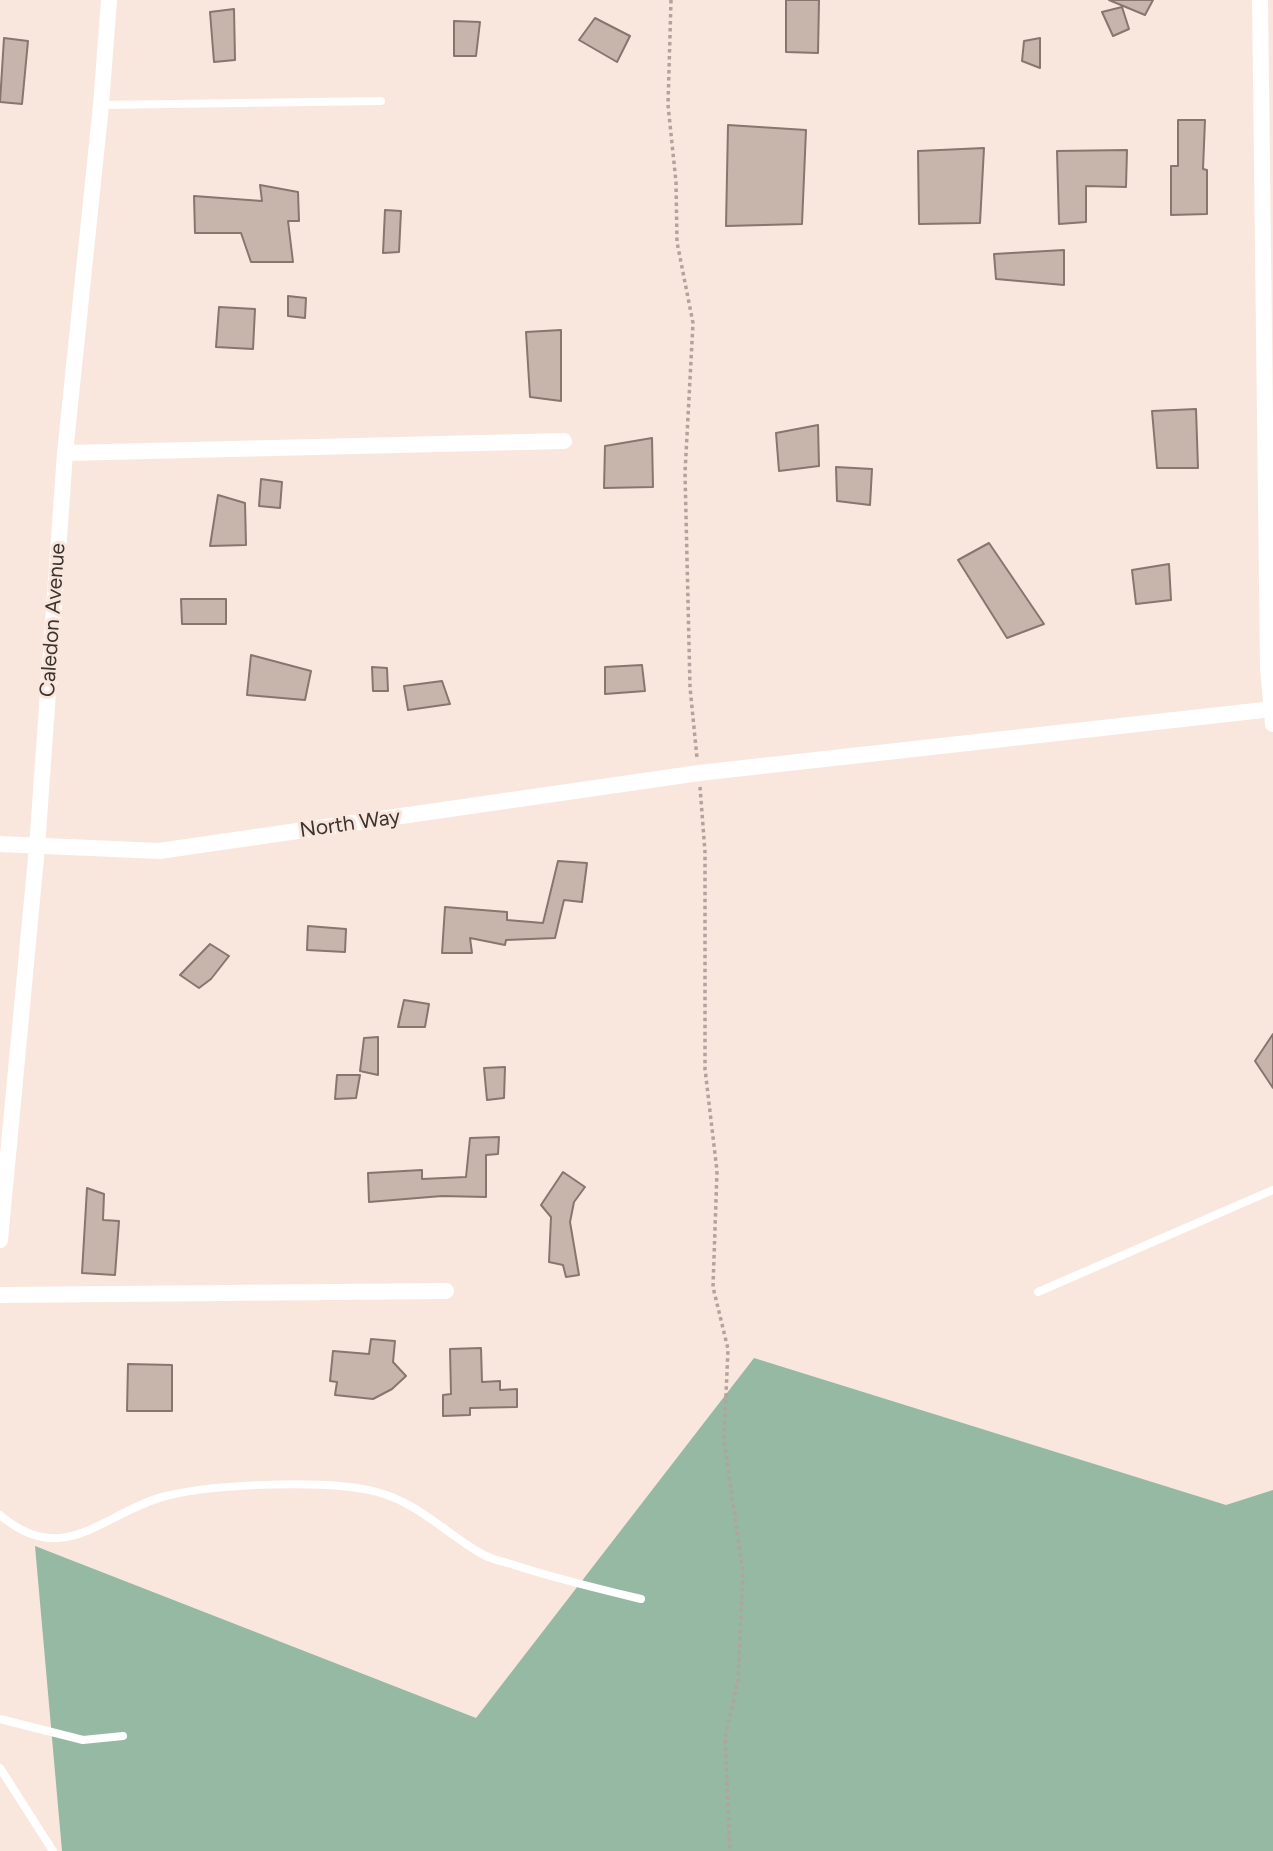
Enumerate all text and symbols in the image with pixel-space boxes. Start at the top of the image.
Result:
street label: Caledon Avenue [35,542,71,698]
street label: North Way [298,804,402,844]

